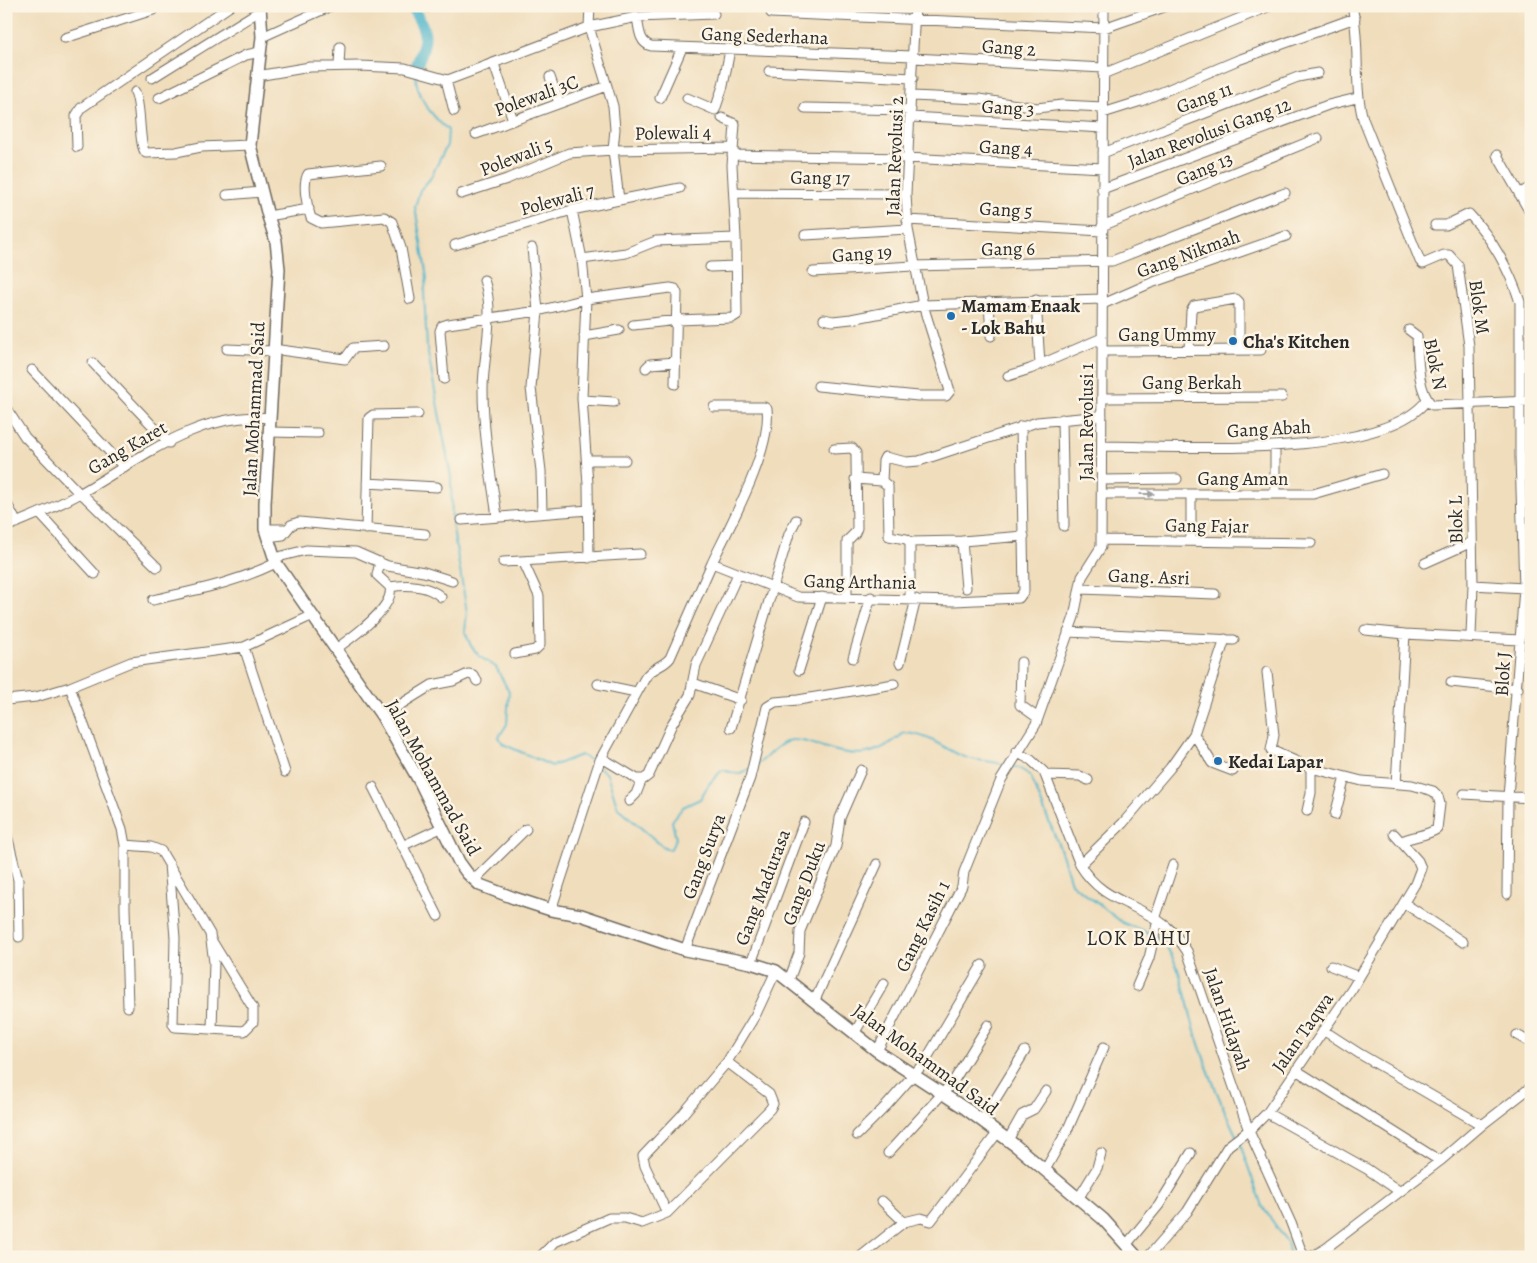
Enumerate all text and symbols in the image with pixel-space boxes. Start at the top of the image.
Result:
street label: Gang Sederhana [701,21,829,51]
street label: Gang 2 [981,33,1037,63]
street label: Polewali 3C [491,69,582,123]
street label: Gang 11 [1173,76,1237,120]
street label: Jalan Revolusi Gang 12 [1124,91,1294,174]
street label: Gang 3 [981,94,1035,122]
street label: Jalan Revolusi 2 [880,96,910,216]
street label: Polewali 4 [635,119,712,147]
street label: Polewali 5 [476,131,557,183]
street label: Gang 4 [978,134,1034,162]
street label: Gang 13 [1172,145,1237,192]
street label: Gang 17 [790,164,850,192]
street label: Polewali 7 [517,178,597,222]
street label: Gang 5 [979,196,1033,224]
street label: Gang Nikmah [1133,223,1244,285]
street label: Gang 6 [981,236,1035,262]
street label: Gang 19 [831,239,893,269]
street label: Blok M [1462,278,1496,336]
place label: Mamam Enaak - Lok Bahu [961,293,1080,341]
marker: Mamam Enaak - Lok Bahu [945,310,957,322]
street label: Jalan Mohammad Said [236,320,272,497]
street label: Gang Ummy [1118,322,1216,348]
place label: Cha's Kitchen [1243,329,1350,355]
marker: Cha's Kitchen [1227,335,1239,347]
street label: Blok N [1417,336,1453,393]
street label: Jalan Revolusi 1 [1074,363,1100,481]
street label: Gang Berkah [1142,370,1242,396]
street label: Gang Abah [1226,414,1312,444]
street label: Gang Karet [83,415,172,481]
street label: Gang Aman [1198,466,1288,492]
one-way arrow [1139,490,1155,498]
street label: Blok L [1443,495,1469,544]
street label: Gang Fajar [1165,512,1249,540]
street label: Gang. Asri [1108,563,1190,591]
street label: Gang Arthania [803,568,917,596]
street label: Blok J [1489,651,1517,697]
street label: Jalan Mohammad Said [379,695,487,861]
place label: Kedai Lapar [1228,749,1323,775]
marker: Kedai Lapar [1212,755,1224,767]
street label: Gang Surya [676,810,732,903]
street label: Gang Madurasa [729,825,797,949]
street label: Gang Duku [776,837,832,929]
street label: Gang Kasih 1 [890,876,957,977]
district label: LOK BAHU [1086,924,1192,952]
street label: Jalan Hidayah [1197,964,1257,1074]
street label: Jalan Taqwa [1266,987,1340,1078]
street label: Jalan Mohammad Said [847,998,1004,1122]

